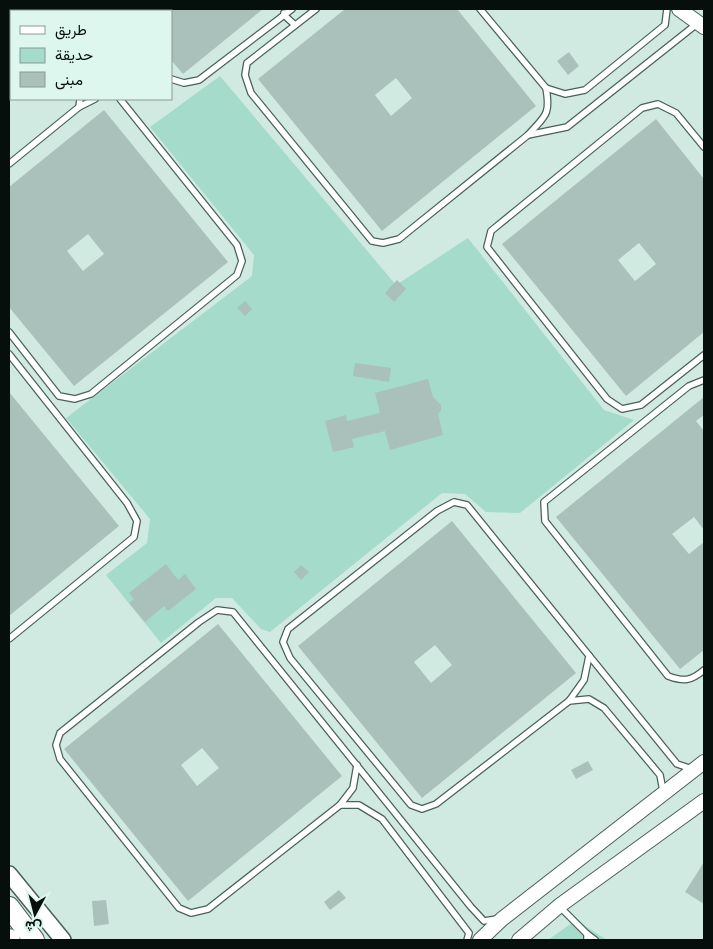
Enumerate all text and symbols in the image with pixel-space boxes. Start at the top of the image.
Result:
legend [10,10,172,100]
text: طريق [55,18,87,41]
text: حديقة [55,43,93,66]
text: مبنى [55,68,83,91]
north arrow [10,889,60,939]
text: ش [24,916,43,939]

